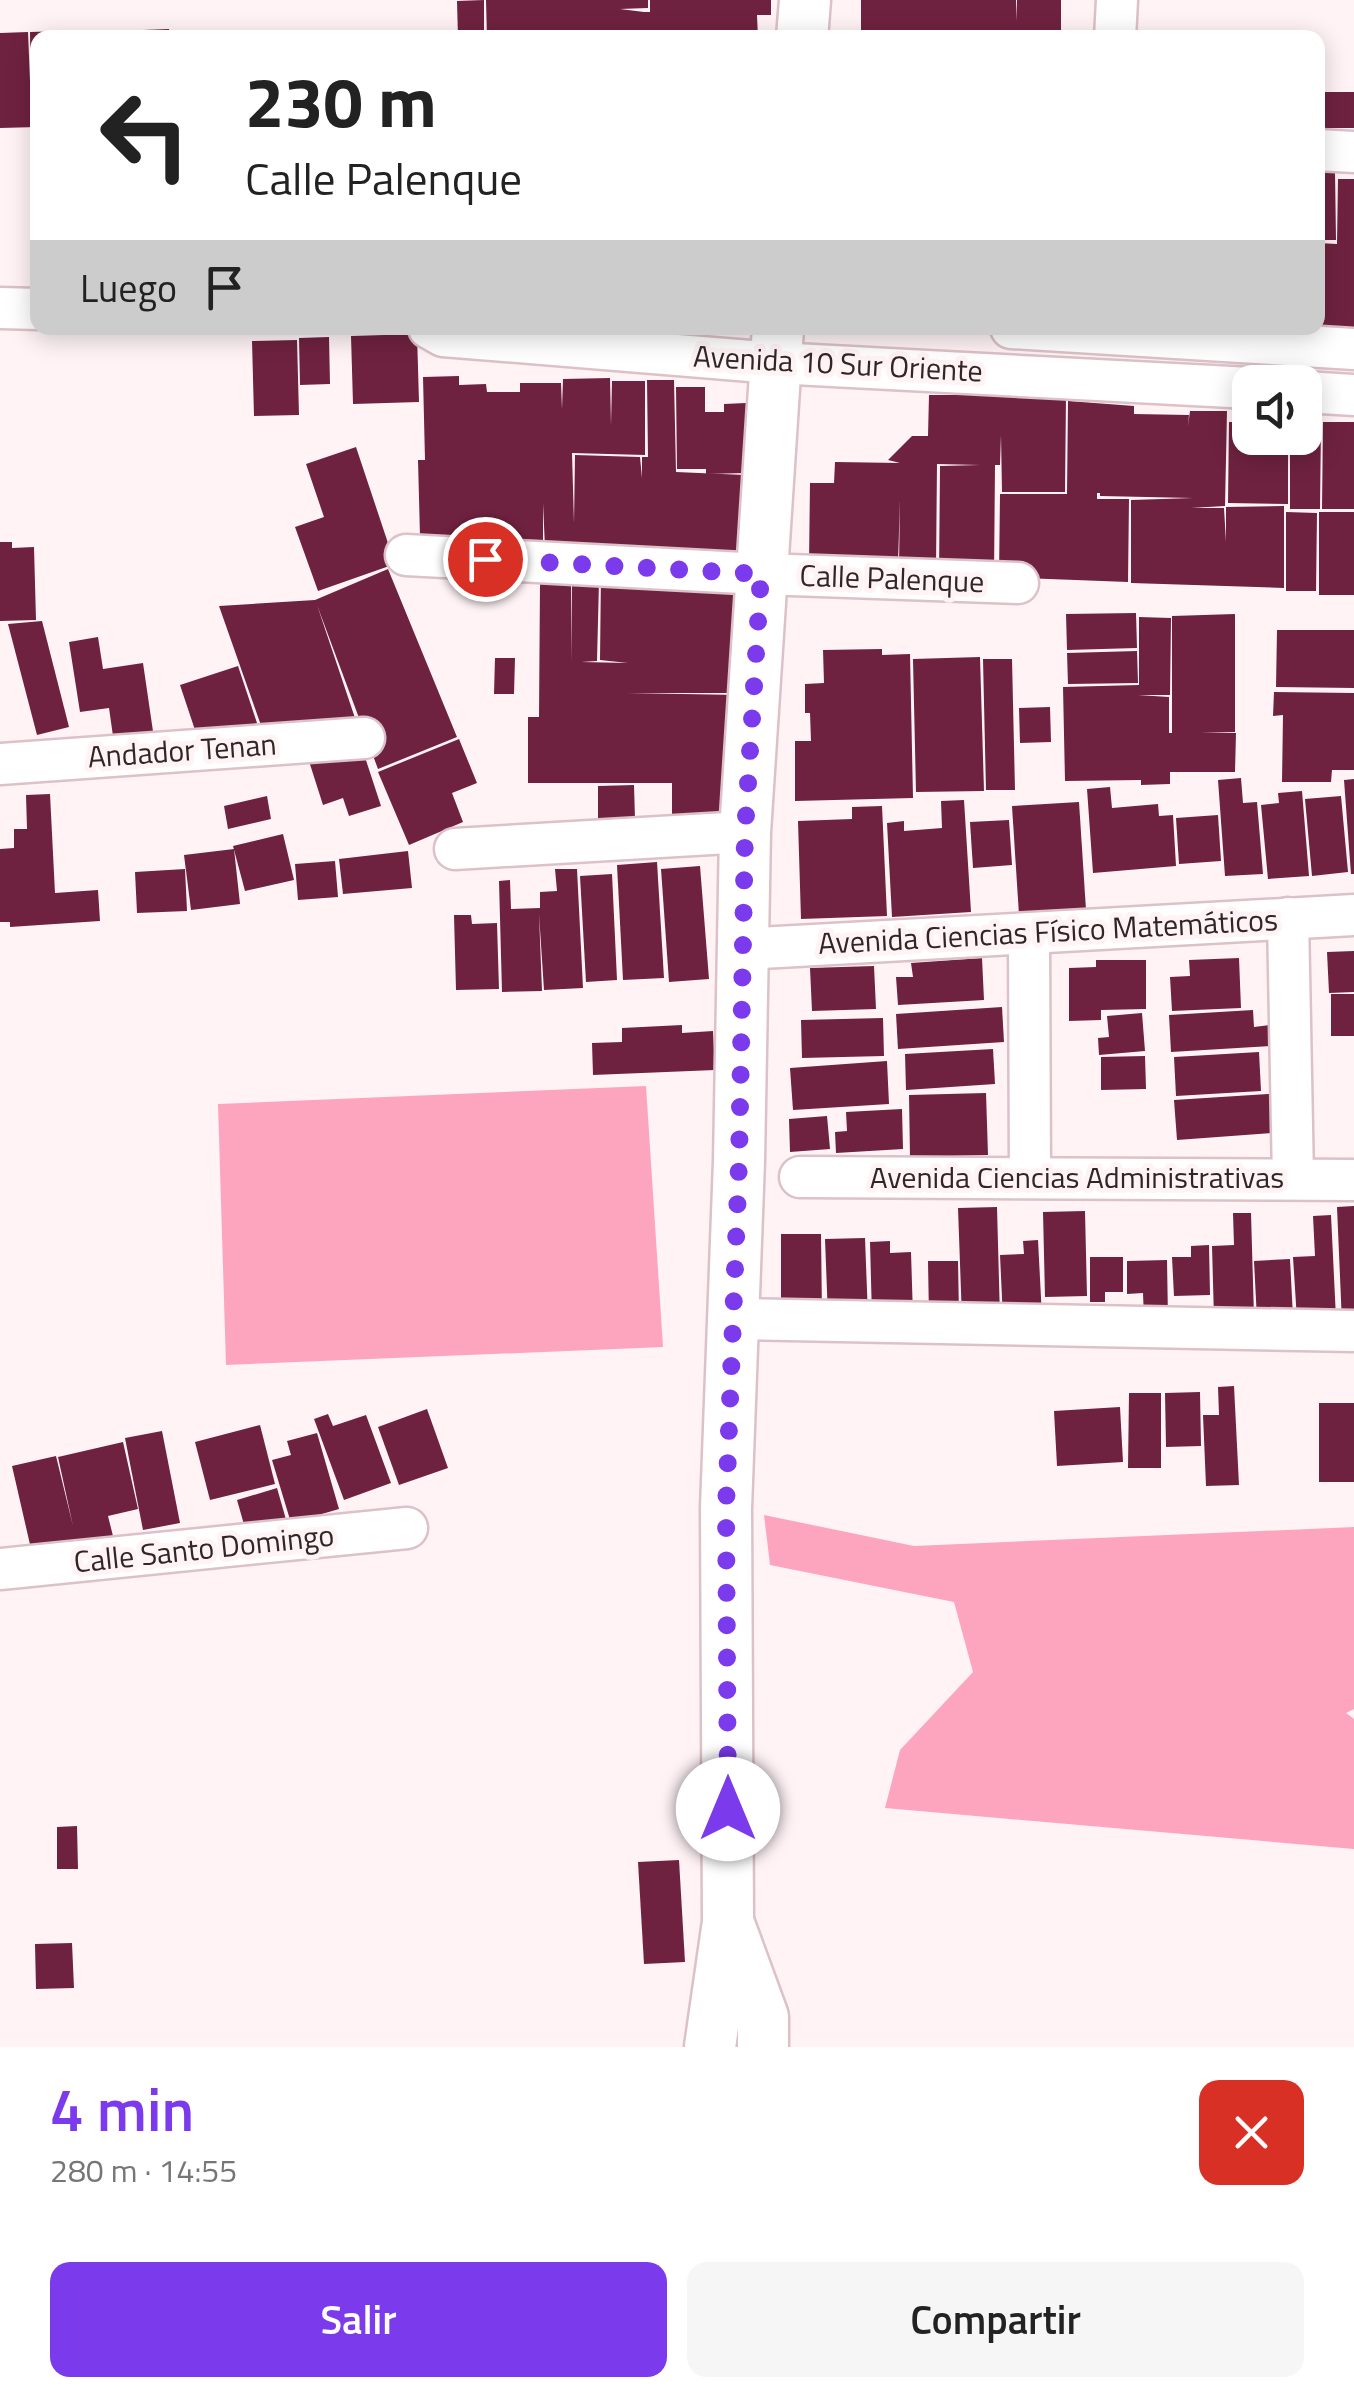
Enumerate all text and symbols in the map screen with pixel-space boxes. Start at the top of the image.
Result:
text: 230 m [245,48,437,154]
icon: left [80,70,210,200]
text: Calle Palenque [245,144,522,212]
text: Luego [80,259,177,317]
icon: arrive [197,260,252,315]
street label: Avenida 10 Sur Oriente [692,332,984,394]
map controls [1232,365,1322,455]
button: sound [1232,365,1322,455]
pin [443,517,528,602]
icon: arrive [458,532,513,587]
street label: Calle Palenque [799,552,985,604]
street label: Andador Tenan [86,720,278,780]
street label: Avenida Ciencias Físico Matemáticos [817,896,1279,966]
street label: Avenida Ciencias Administrativas [870,1154,1284,1200]
street label: Calle Santo Domingo [71,1511,336,1585]
position arrow [676,1757,780,1861]
text: 4 min [50,2063,194,2154]
button: close [1199,2080,1304,2185]
text: 280 m · 14:55 [50,2146,237,2194]
button: Salir [50,2262,667,2377]
button: Compartir [687,2262,1304,2377]

